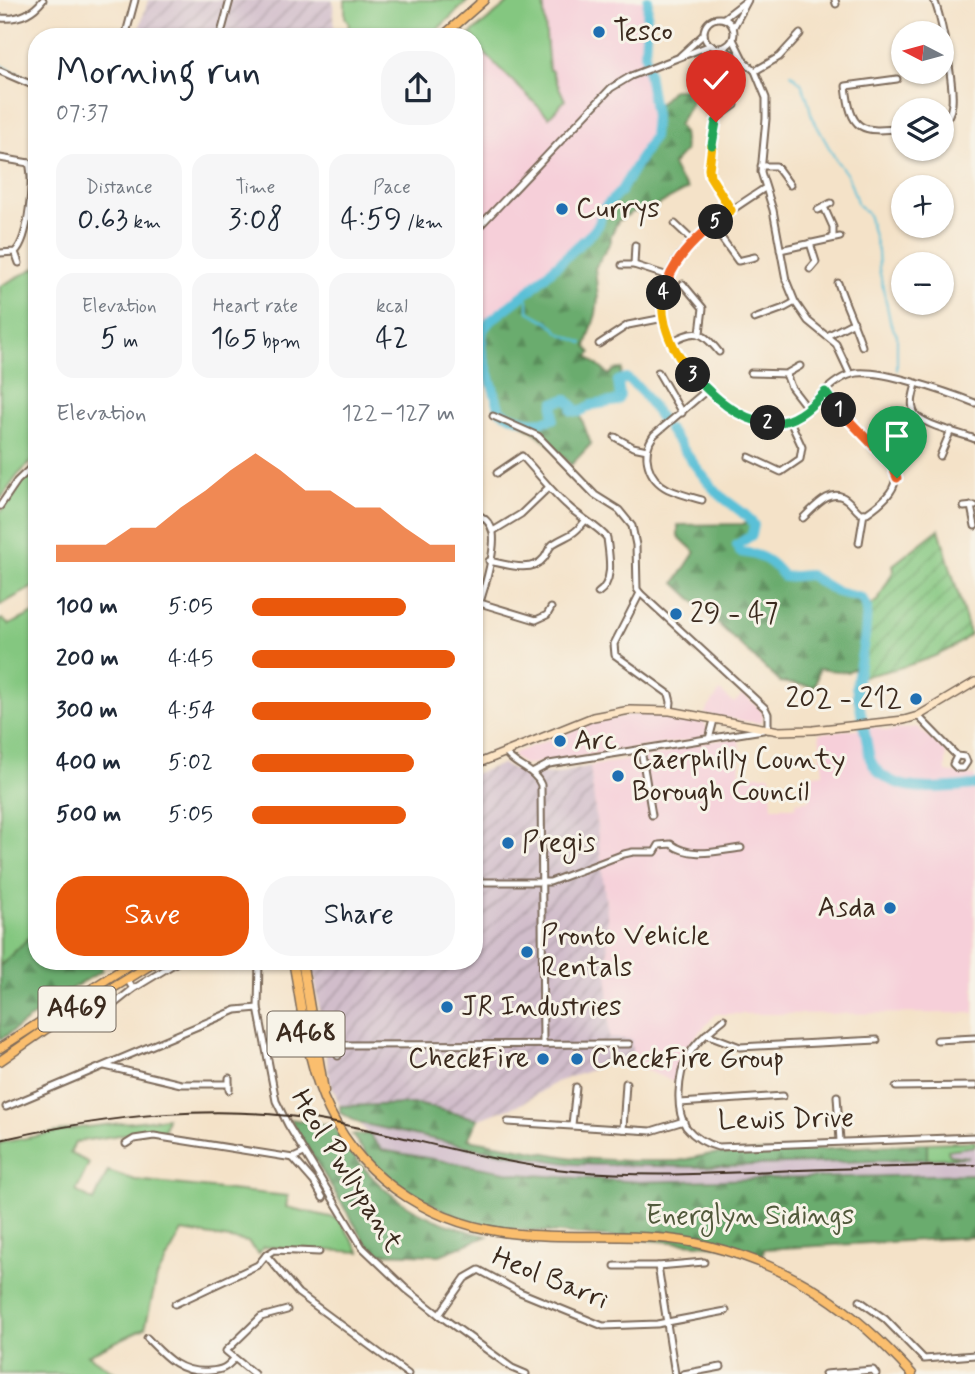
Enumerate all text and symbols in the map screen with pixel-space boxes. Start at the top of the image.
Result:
place label: Tesco [613,14,673,51]
north arrow [891,21,954,84]
map controls [891,21,954,315]
marker: Tesco [591,24,607,40]
text: Morning run [56,48,261,97]
pin [686,50,746,122]
button: share [381,51,455,125]
icon: check [697,61,735,99]
button: layers [891,98,954,161]
text: 07:37 [56,99,109,129]
text: Distance [86,175,153,200]
text: Time [236,175,275,200]
text: Pace [373,175,411,200]
button: + [891,175,954,238]
place label: Currys [576,191,660,228]
text: 0.63 [77,200,128,239]
text: 3:08 [228,200,283,239]
text: 4:59 [341,200,402,239]
marker: Currys [554,201,570,217]
pin: 5 [698,204,734,240]
text: 5 [710,209,721,234]
text: km [128,210,161,235]
text: /km [402,210,443,235]
button: − [891,252,954,315]
pin: 4 [646,276,682,310]
text: 4 [658,280,669,305]
text: Elevation [82,294,157,319]
text: Heart rate [213,294,298,319]
text: kcal [376,294,408,319]
text: 5 [100,319,118,358]
text: 165 [210,319,257,358]
text: 42 [375,319,408,358]
text: m [118,329,138,354]
text: bpm [257,329,301,354]
pin: 3 [676,358,710,392]
text: 3 [688,362,697,387]
pin: 1 [822,392,856,428]
text: 1 [834,397,843,422]
text: Elevation [56,399,147,429]
text: 122–127 m [341,399,455,429]
pin: 2 [750,406,786,440]
pin [867,406,927,478]
text: 2 [763,410,772,435]
icon: arrive [878,417,916,455]
text: 100 m [56,592,118,622]
text: 5:05 [168,592,213,622]
place label: 29 - 47 [690,596,778,633]
marker: 29 - 47 [668,606,684,622]
text: 200 m [56,644,119,674]
text: 4:45 [168,644,213,674]
place label: 202 - 212 [785,681,902,718]
marker: 202 - 212 [908,691,924,707]
text: 300 m [56,696,118,726]
text: 4:54 [168,696,215,726]
place label: Arc [574,723,617,760]
marker: Arc [552,733,568,749]
place label: Caerphilly County Borough Council [632,742,846,811]
text: 400 m [56,748,121,778]
text: 5:02 [168,748,213,778]
marker: Caerphilly County Borough Council [610,768,626,784]
text: 500 m [56,800,121,830]
text: 5:05 [168,800,213,830]
place label: Pregis [522,825,596,864]
marker: Pregis [500,835,516,851]
button: Save [56,876,249,956]
button: Share [263,876,455,956]
place label: Asda [818,890,876,927]
marker: Asda [882,900,898,916]
place label: Pronto Vehicle Rentals [541,918,710,987]
marker: Pronto Vehicle Rentals [519,944,535,960]
road number: A469 [38,986,116,1032]
place label: JR Industries [461,989,622,1026]
marker: JR Industries [439,999,455,1015]
road number: A468 [268,1012,344,1056]
place label: CheckFire [408,1041,529,1078]
place label: CheckFire Group [591,1041,784,1078]
marker: CheckFire [535,1051,551,1067]
marker: CheckFire Group [569,1051,585,1067]
street label: Heol Pwllypant [281,1083,411,1260]
street label: Lewis Drive [718,1100,854,1140]
park label: Energlyn Sidings [646,1198,854,1237]
street label: Heol Barri [486,1239,614,1319]

